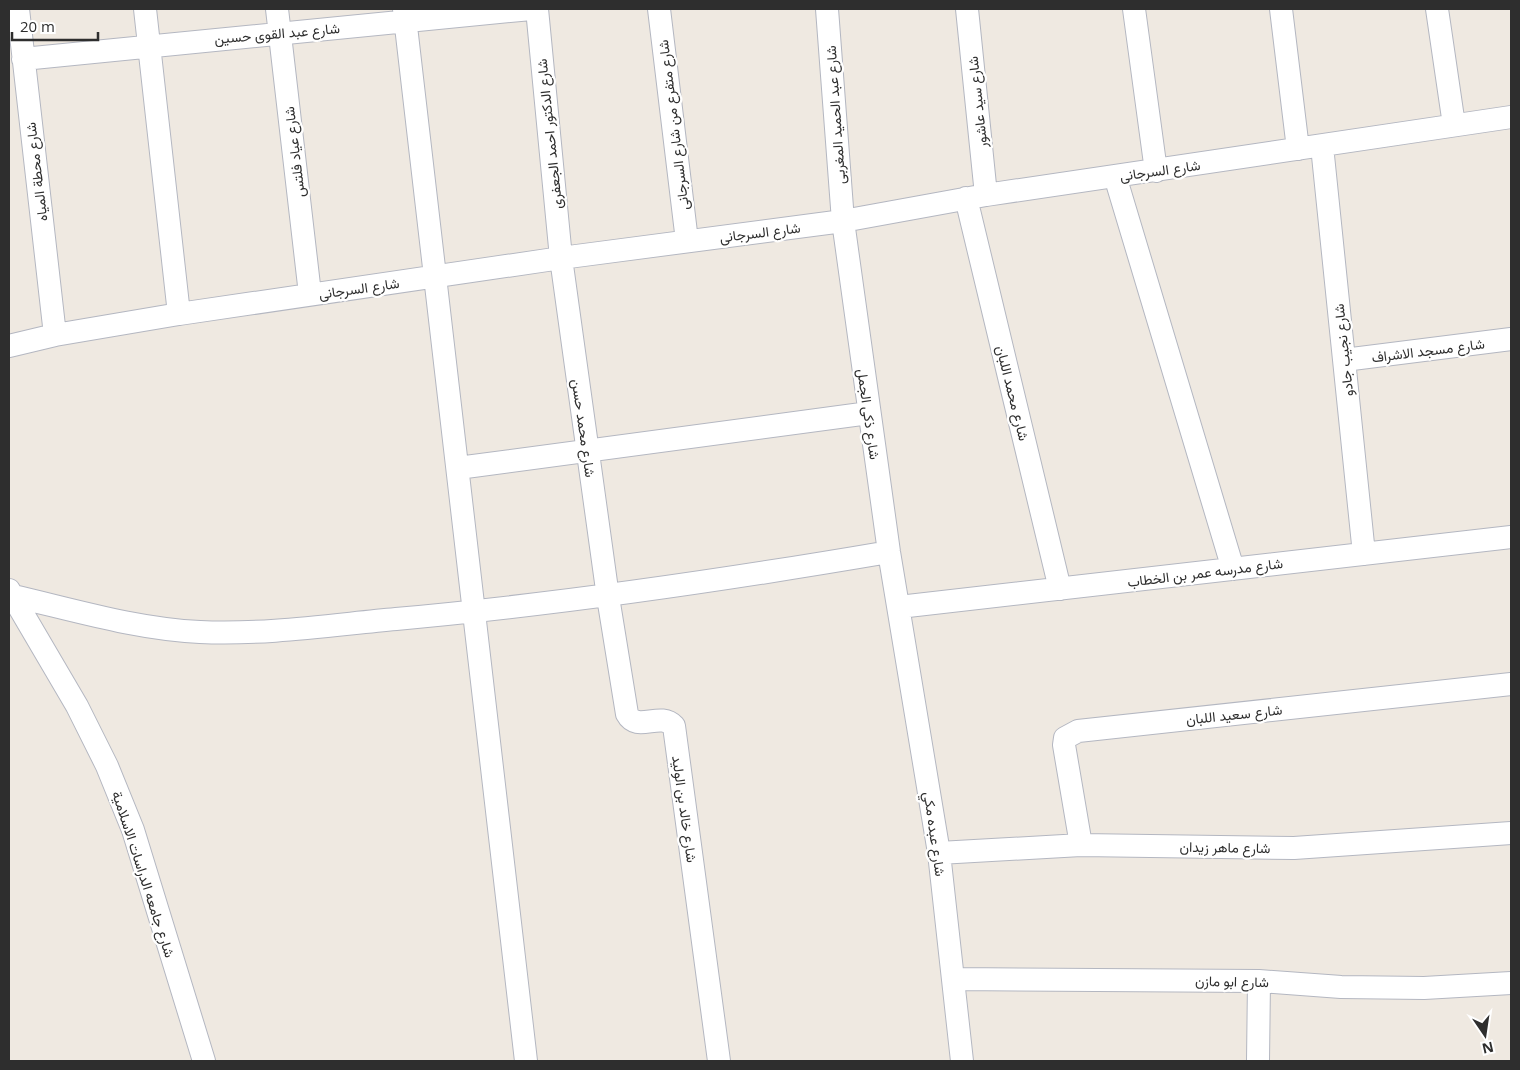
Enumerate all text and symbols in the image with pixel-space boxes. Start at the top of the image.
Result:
scale bar [12,10,99,42]
text: 20 m [20,16,55,36]
street label: شارع عبد القوى حسين [213,18,341,50]
street label: شارع متفرع من شارع السرجانى [653,38,695,211]
street label: شارع عبد الحميد المغربى [821,45,851,185]
street label: شارع سيد عاشور [963,55,993,150]
street label: شارع الدكتور احمد الجعفرى [532,58,568,210]
street label: شارع عياد فلتس [279,105,311,198]
street label: شارع محطة المياه [20,121,53,223]
street label: شارع السرجانى [1118,155,1202,187]
street label: شارع السرجانى [718,218,802,248]
street label: شارع السرجانى [317,273,401,305]
street label: شارع نجيب جادو [1329,303,1359,397]
street label: شارع مسجد الاشراف [1370,334,1486,368]
street label: شارع محمد اللبان [990,343,1034,443]
street label: شارع ذكى الجمل [851,367,885,461]
street label: شارع محمد حسن [566,378,600,479]
street label: شارع مدرسه عمر بن الخطاب [1126,553,1284,593]
street label: شارع سعيد اللبان [1185,699,1283,730]
street label: شارع خالد بن الوليد [666,754,702,864]
street label: شارع جامعه الدراسات الاسلامية [106,788,180,960]
street label: شارع عبده مكي [917,790,950,878]
street label: شارع ماهر زيدان [1179,837,1271,859]
street label: شارع ابو مازن [1195,971,1269,993]
north arrow [1460,1010,1510,1060]
text: N [1480,1038,1496,1059]

